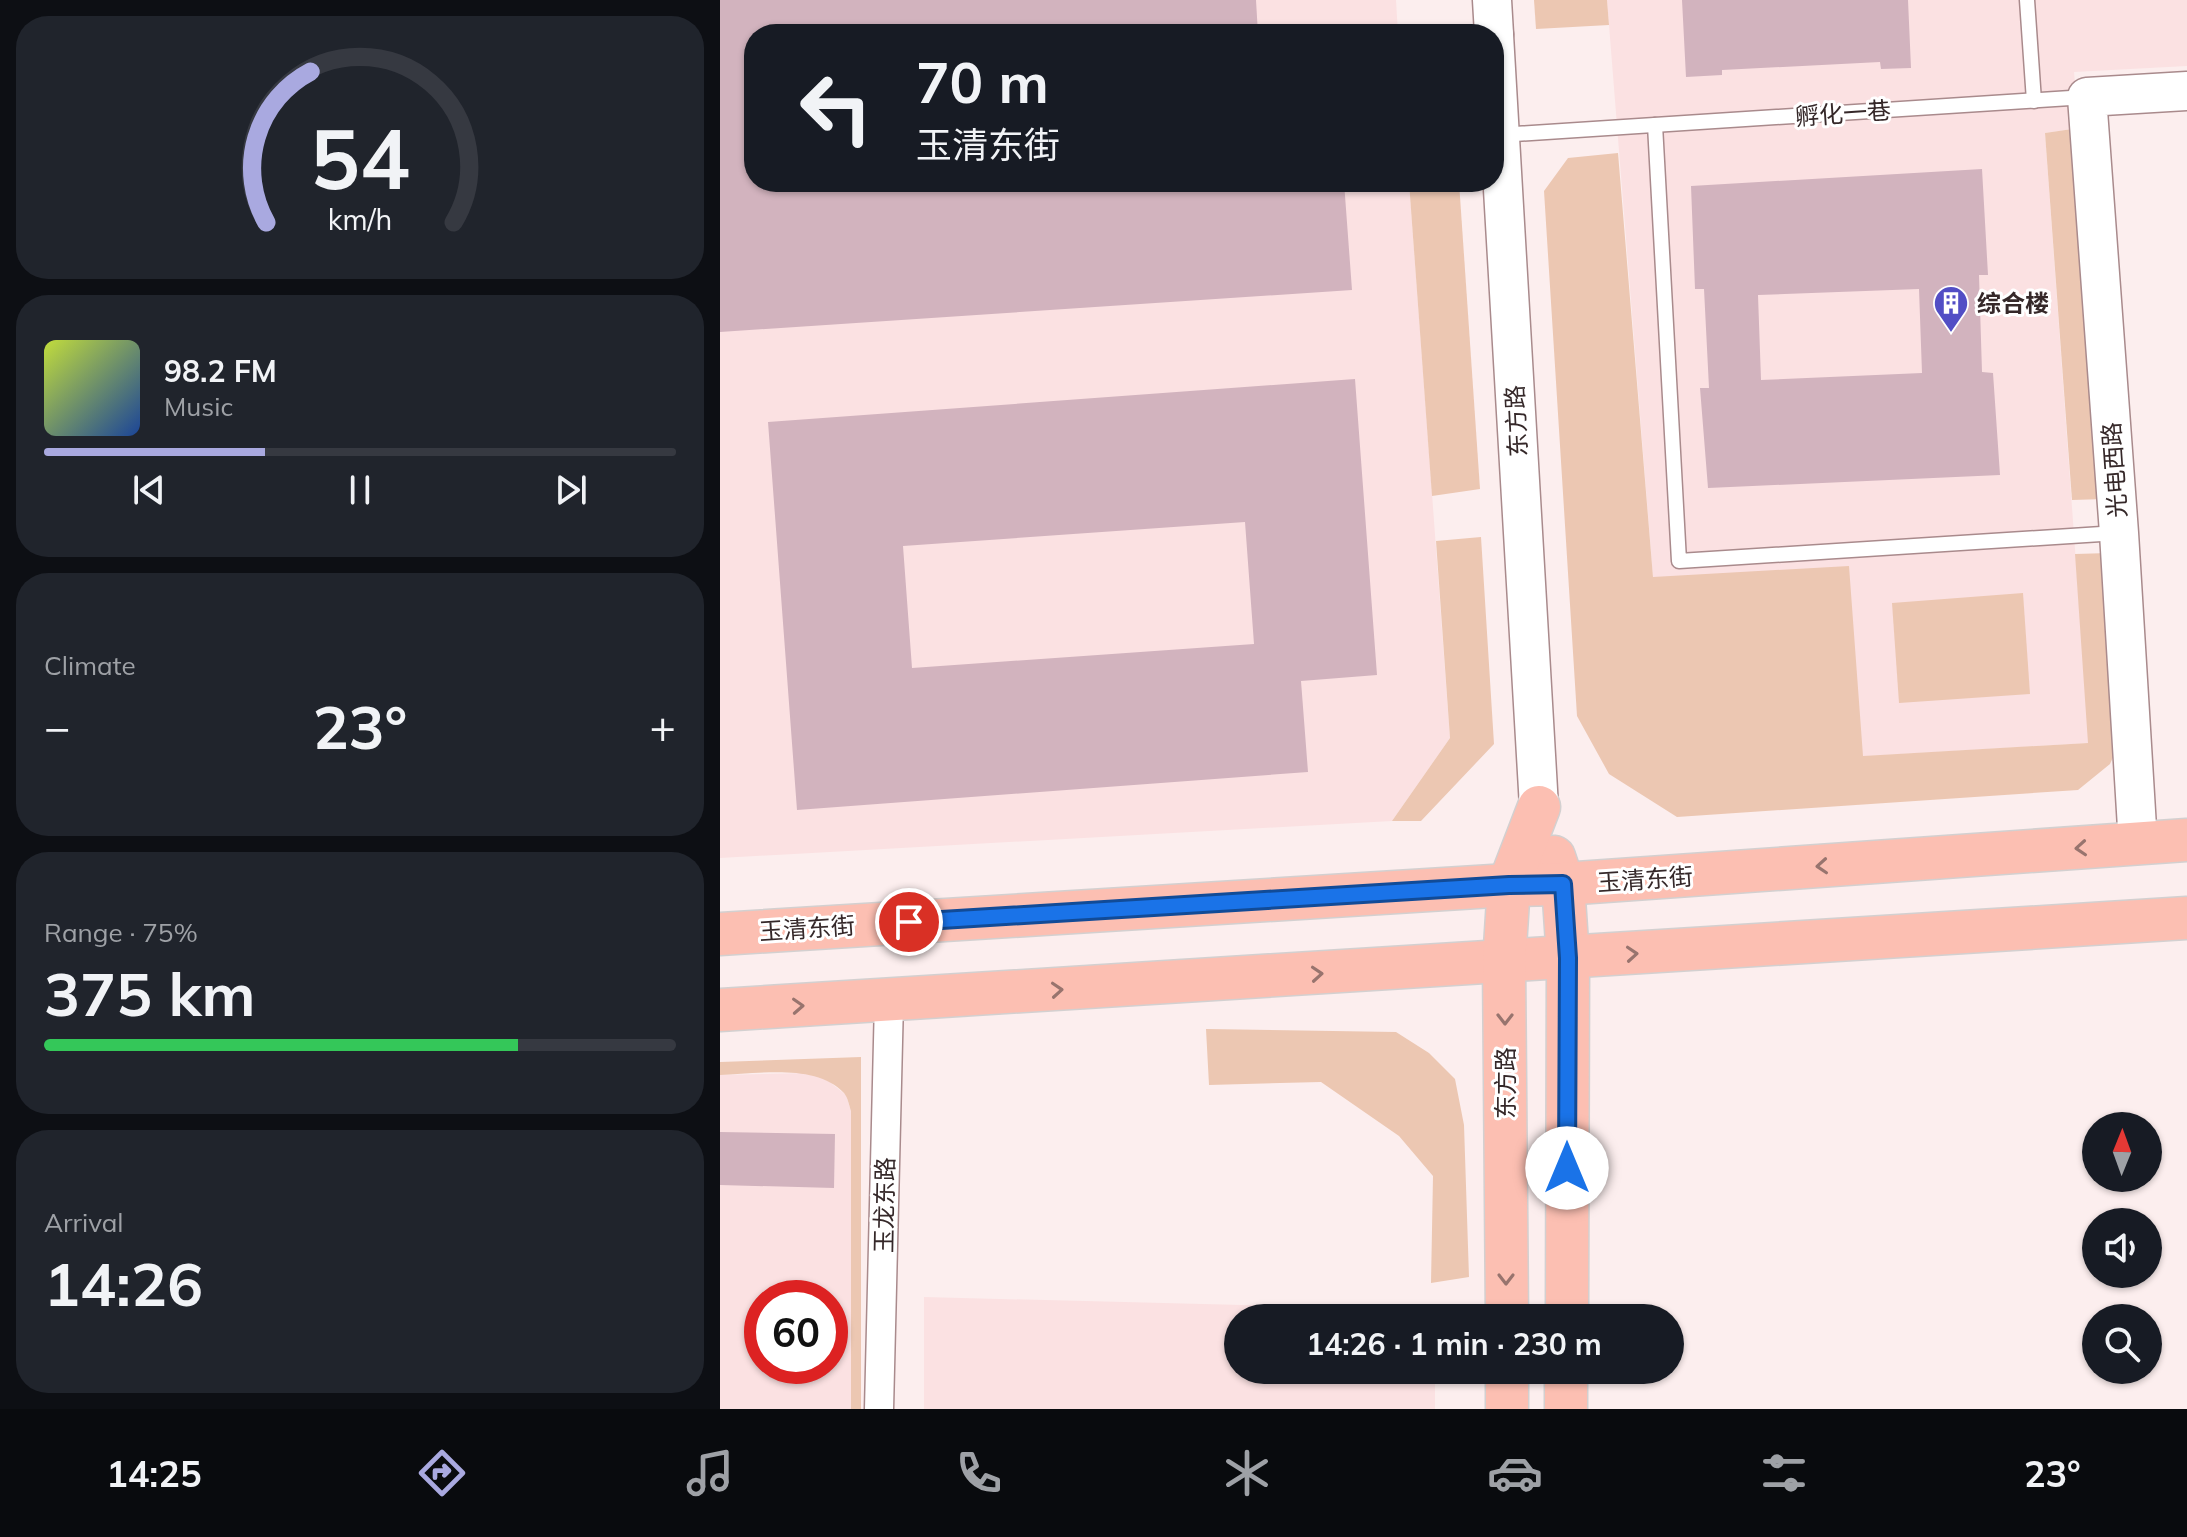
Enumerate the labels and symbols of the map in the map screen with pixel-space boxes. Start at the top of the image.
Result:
street label: 孵化一巷 [1794,95,1892,131]
building icon: 综合楼 [1932,284,1970,334]
place label: 综合楼 [1977,288,2049,318]
street label: 东方路 [1499,384,1533,458]
street label: 光电西路 [2096,421,2132,519]
one-way arrow [2074,839,2087,856]
one-way arrow [1815,857,1828,874]
street label: 玉清东街 [1596,861,1694,897]
pin [875,888,943,956]
street label: 玉清东街 [758,910,856,946]
one-way arrow [1626,946,1639,963]
one-way arrow [1311,966,1324,983]
one-way arrow [1051,982,1064,999]
one-way arrow [792,998,805,1015]
one-way arrow [1496,1013,1514,1026]
street label: 东方路 [1490,1047,1520,1119]
north arrow [2082,1112,2162,1192]
position arrow [1525,1126,1609,1210]
street label: 玉龙东路 [868,1157,900,1253]
one-way arrow [1497,1273,1515,1286]
speed limit sign: 60 [744,1280,848,1384]

